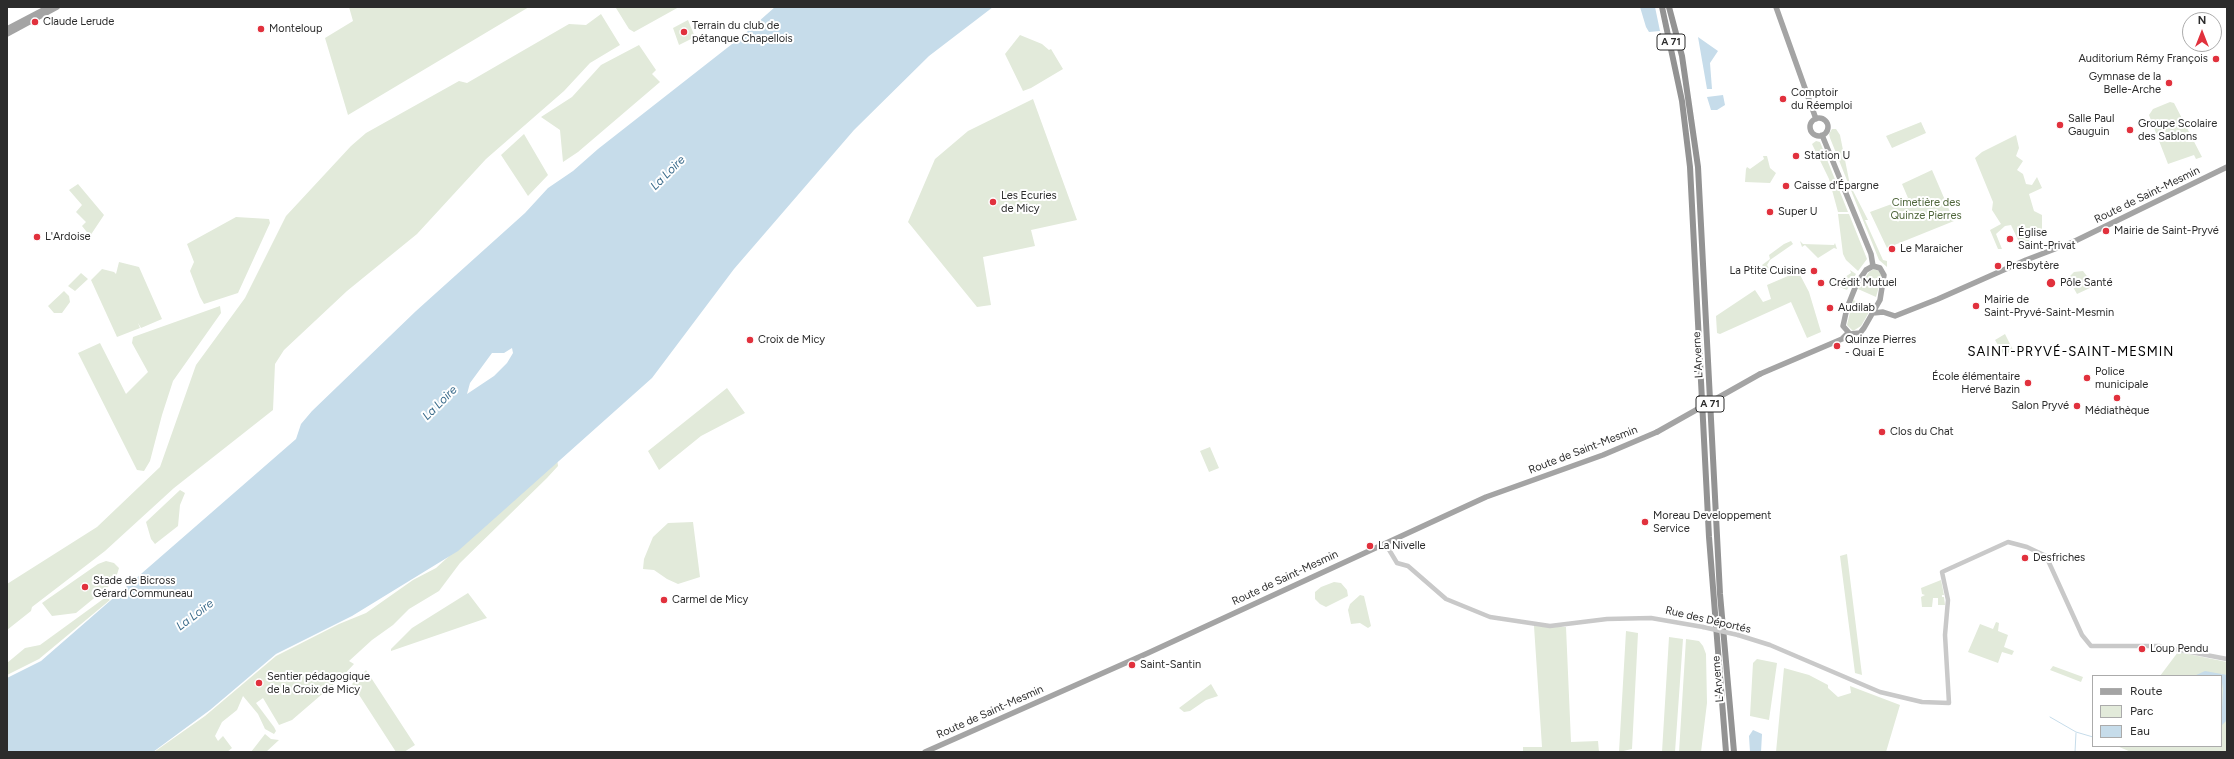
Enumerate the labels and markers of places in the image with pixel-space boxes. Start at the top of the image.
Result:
place label: Claude Lerude [43,15,114,29]
marker: Claude Lerude [30,17,40,27]
place label: Terrain du club de pétanque Chapellois [692,19,793,45]
place label: Monteloup [269,22,322,36]
marker: Monteloup [256,24,266,34]
marker: Terrain du club de pétanque Chapellois [679,27,689,37]
place label: Auditorium Rémy François [2078,52,2208,66]
marker: Auditorium Rémy François [2211,54,2221,64]
place label: Gymnase de la Belle-Arche [2089,70,2161,96]
marker: Gymnase de la Belle-Arche [2164,78,2174,88]
place label: Comptoir du Réemploi [1791,86,1852,112]
marker: Comptoir du Réemploi [1778,94,1788,104]
place label: Salle Paul Gauguin [2068,112,2114,138]
place label: Groupe Scolaire des Sablons [2138,117,2217,143]
marker: Salle Paul Gauguin [2055,120,2065,130]
marker: Groupe Scolaire des Sablons [2125,125,2135,135]
place label: Station U [1804,149,1850,163]
marker: Station U [1791,151,1801,161]
place label: Caisse d'Épargne [1794,179,1879,193]
marker: Caisse d'Épargne [1781,181,1791,191]
place label: Les Ecuries de Micy [1001,189,1057,215]
marker: Les Ecuries de Micy [988,197,998,207]
place label: Super U [1778,205,1818,219]
marker: Super U [1765,207,1775,217]
place label: Mairie de Saint-Pryvé [2114,224,2219,238]
place label: Église Saint-Privat [2018,226,2076,252]
marker: Mairie de Saint-Pryvé [2101,226,2111,236]
place label: L'Ardoise [45,230,91,244]
marker: L'Ardoise [32,232,42,242]
marker: Église Saint-Privat [2005,234,2015,244]
place label: Le Maraicher [1900,242,1963,256]
marker: Le Maraicher [1887,244,1897,254]
place label: Presbytère [2006,259,2059,273]
marker: Presbytère [1993,261,2003,271]
place label: La Ptite Cuisine [1730,264,1806,278]
marker: La Ptite Cuisine [1809,266,1819,276]
place label: Crédit Mutuel [1829,276,1897,290]
place label: Pôle Santé [2060,276,2112,290]
marker: Pôle Santé [2045,277,2057,289]
marker: Crédit Mutuel [1816,278,1826,288]
place label: Mairie de Saint-Pryvé-Saint-Mesmin [1984,293,2114,319]
place label: Audilab [1838,301,1875,315]
marker: Mairie de Saint-Pryvé-Saint-Mesmin [1971,301,1981,311]
marker: Audilab [1825,303,1835,313]
place label: Croix de Micy [758,333,825,347]
place label: Quinze Pierres - Quai E [1845,333,1916,359]
marker: Croix de Micy [745,335,755,345]
marker: Quinze Pierres - Quai E [1832,341,1842,351]
place label: Police municipale [2095,365,2148,391]
place label: École élémentaire Hervé Bazin [1932,370,2020,396]
marker: Police municipale [2082,373,2092,383]
marker: École élémentaire Hervé Bazin [2023,378,2033,388]
marker: Médiathèque [2112,393,2122,403]
place label: Salon Pryvé [2012,399,2069,413]
marker: Salon Pryvé [2072,401,2082,411]
place label: Médiathèque [2085,404,2149,418]
place label: Clos du Chat [1890,425,1954,439]
marker: Clos du Chat [1877,427,1887,437]
place label: Moreau Developpement Service [1653,509,1771,535]
marker: Moreau Developpement Service [1640,517,1650,527]
place label: La Nivelle [1378,539,1426,553]
marker: La Nivelle [1365,541,1375,551]
place label: Desfriches [2033,551,2085,565]
marker: Desfriches [2020,553,2030,563]
place label: Stade de Bicross Gérard Communeau [93,574,193,600]
marker: Stade de Bicross Gérard Communeau [80,582,90,592]
place label: Carmel de Micy [672,593,748,607]
marker: Carmel de Micy [659,595,669,605]
place label: Loup Pendu [2150,642,2208,656]
marker: Loup Pendu [2137,644,2147,654]
place label: Saint-Santin [1140,658,1201,672]
marker: Saint-Santin [1127,660,1137,670]
place label: Sentier pédagogique de la Croix de Micy [267,670,370,696]
marker: Sentier pédagogique de la Croix de Micy [254,678,264,688]

